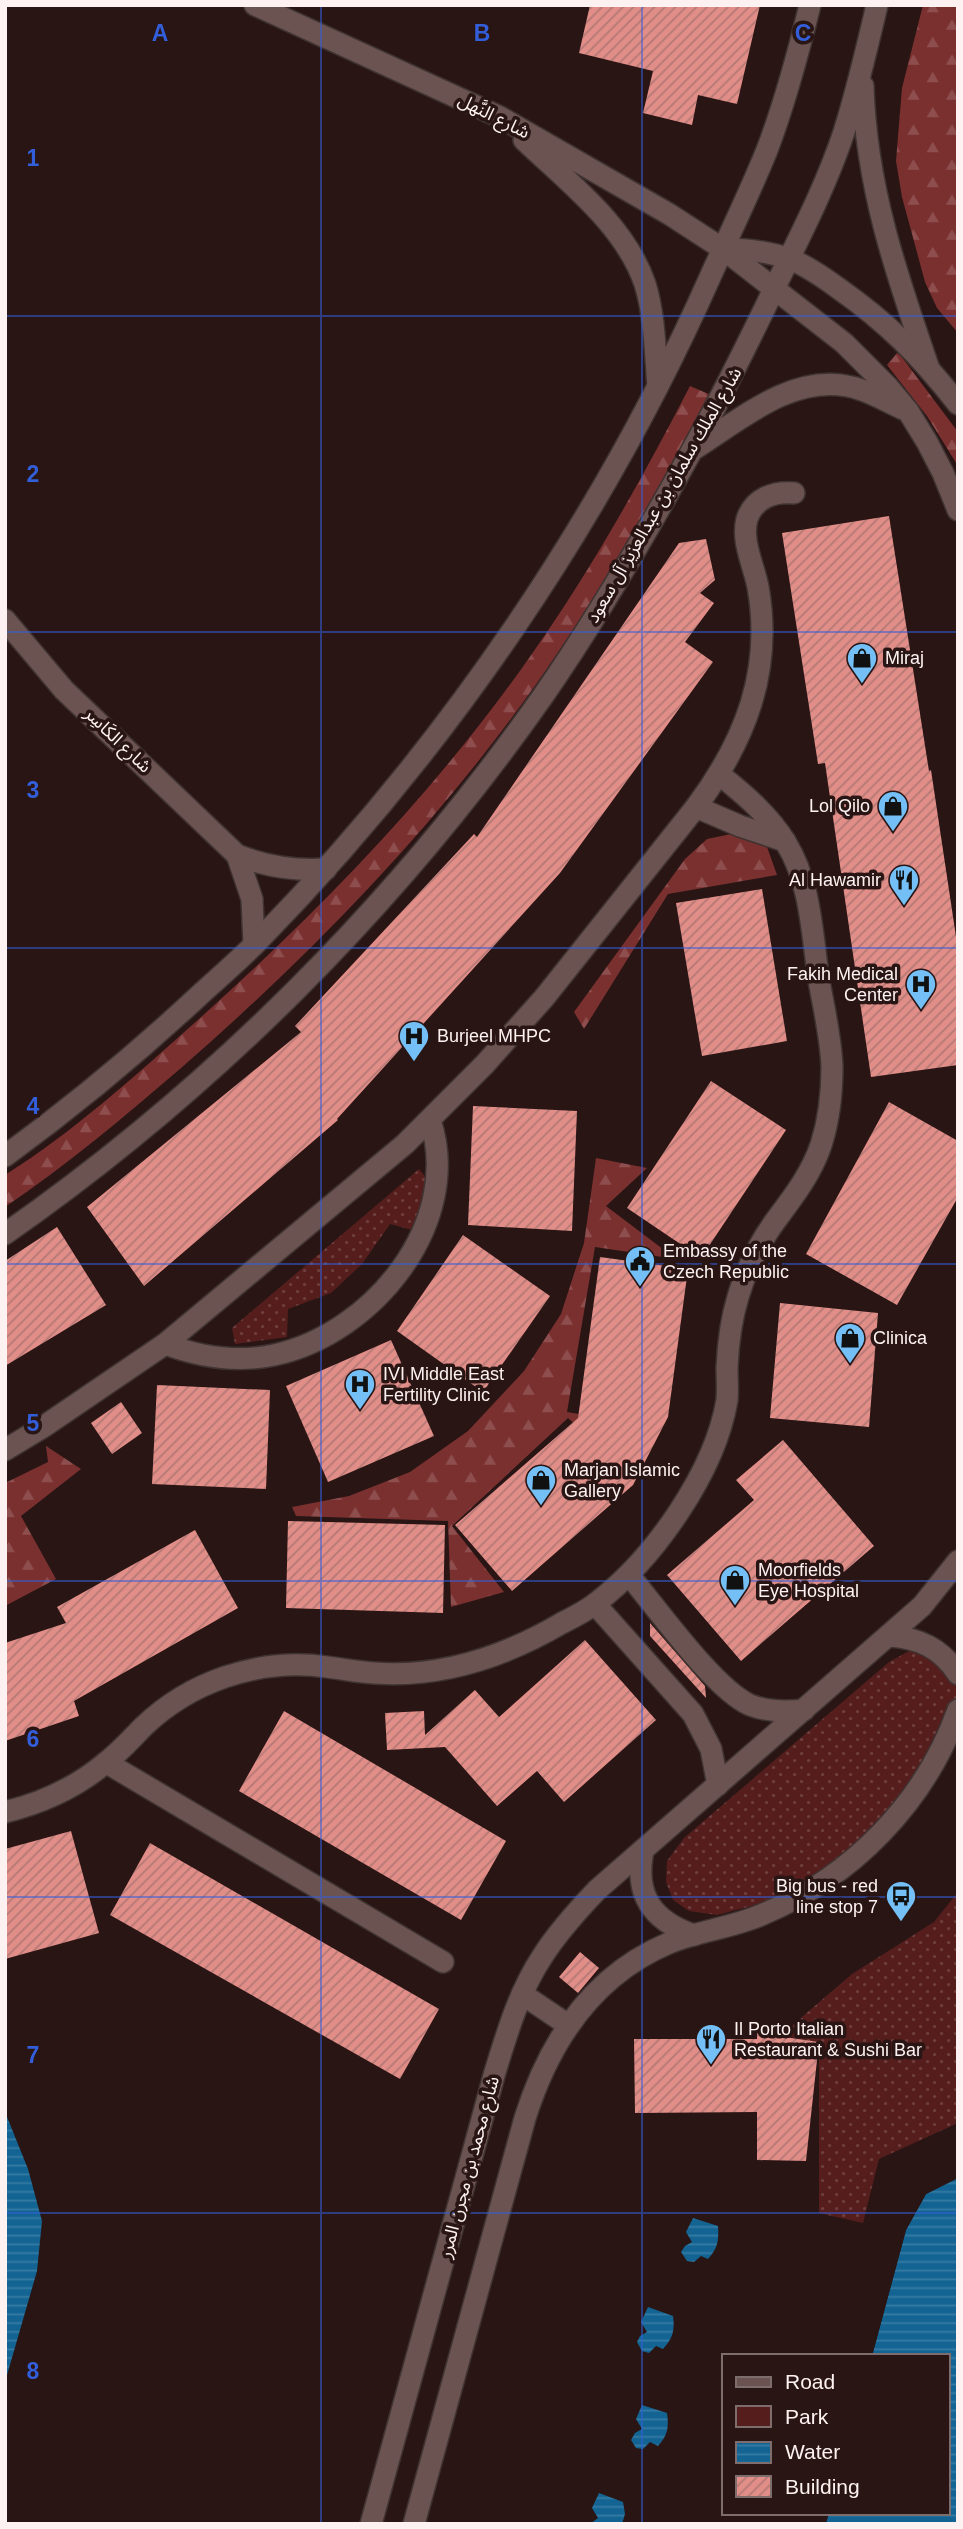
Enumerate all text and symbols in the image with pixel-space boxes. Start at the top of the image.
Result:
text: A [152,20,168,46]
text: B [474,20,490,46]
text: C [795,20,811,46]
street label: شارع النَّهل [453,88,534,146]
text: 1 [27,145,40,171]
street label: شارع الملك سلمان بن عبدالعزيز آل سعود [582,364,749,628]
text: 2 [27,461,39,487]
shop icon: Miraj [845,641,879,685]
place label: Miraj [885,648,924,668]
street label: شارع الكَاسِر [77,702,156,779]
text: 3 [27,777,39,803]
shop icon: Lol Qilo [876,789,910,833]
place label: Lol Qilo [809,796,870,816]
restaurant icon: Al Hawamir [887,863,921,907]
place label: Al Hawamir [789,870,881,890]
place label: Fakih Medical Center [787,964,898,1005]
hospital icon: Fakih Medical Center [904,967,938,1011]
hospital icon: Burjeel MHPC [397,1019,431,1063]
place label: Burjeel MHPC [437,1026,551,1046]
text: 4 [27,1093,40,1119]
place label: Embassy of the Czech Republic [663,1241,789,1282]
public building icon: Embassy of the Czech Republic [623,1244,657,1288]
shop icon: Clinica [833,1321,867,1365]
place label: Clinica [873,1328,928,1348]
place label: IVI Middle East Fertility Clinic [383,1364,504,1405]
hospital icon: IVI Middle East Fertility Clinic [343,1367,377,1411]
text: 5 [27,1410,40,1436]
place label: Marjan Islamic Gallery [564,1460,680,1501]
shop icon: Marjan Islamic Gallery [524,1463,558,1507]
place label: Moorfields Eye Hospital [758,1560,859,1601]
shop icon: Moorfields Eye Hospital [718,1563,752,1607]
text: 6 [27,1726,39,1752]
place label: Big bus - red line stop 7 [776,1876,878,1917]
bus stop icon: Big bus - red line stop 7 [884,1879,918,1923]
place label: Il Porto Italian Restaurant & Sushi Bar [734,2019,922,2060]
restaurant icon: Il Porto Italian Restaurant & Sushi Bar [694,2022,728,2066]
text: 7 [27,2042,39,2068]
street label: شارع محمد بن مجرن المرر [435,2074,507,2262]
legend [722,2354,949,2515]
text: 8 [27,2358,40,2384]
text: Road [785,2370,835,2393]
text: Park [785,2405,829,2428]
text: Water [785,2440,840,2463]
text: Building [785,2475,860,2498]

